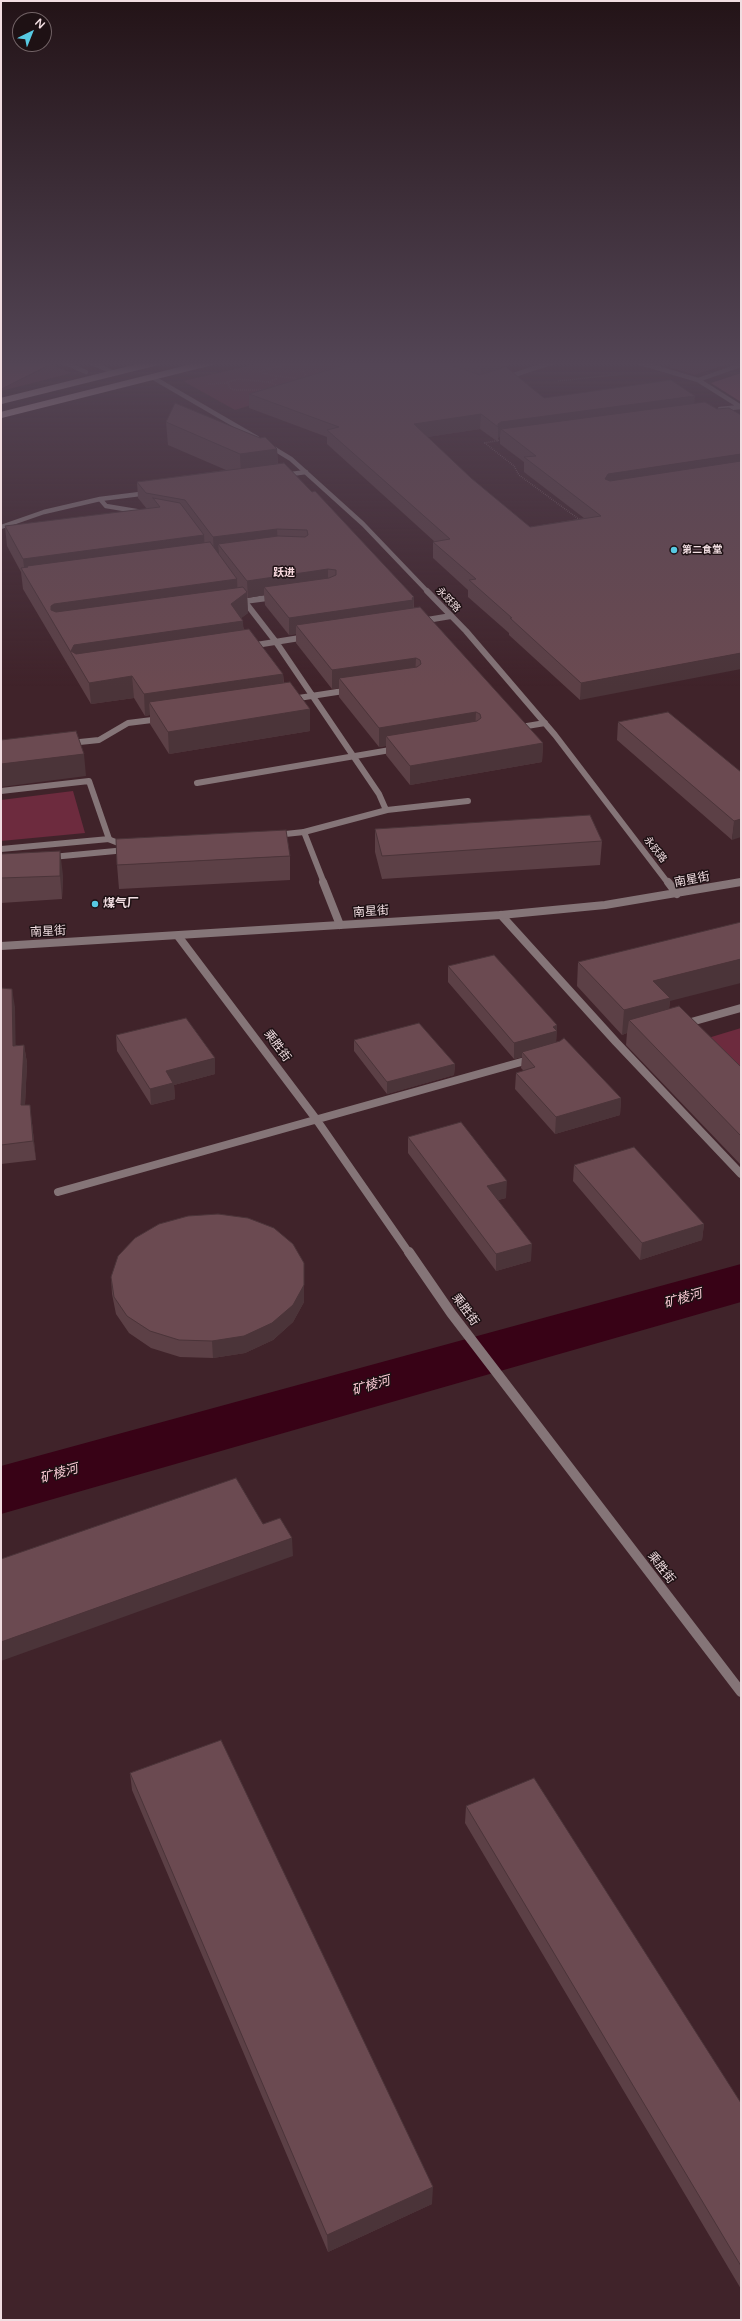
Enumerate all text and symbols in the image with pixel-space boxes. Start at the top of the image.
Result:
north arrow [12,12,52,52]
text: N [32,16,48,31]
place label: 第二食堂 [682,544,722,556]
marker: 第二食堂 [669,545,679,555]
district label: 跃进 [273,566,295,580]
street label: 永跃路 [433,585,463,615]
street label: 永跃路 [641,834,669,866]
street label: 南星街 [673,869,711,891]
place label: 煤气厂 [103,897,139,911]
marker: 煤气厂 [90,899,100,909]
street label: 南星街 [353,904,389,920]
street label: 南星街 [30,924,66,940]
street label: 乘胜街 [260,1027,294,1065]
water label: 矿棱河 [662,1286,704,1312]
street label: 乘胜街 [449,1291,481,1329]
water label: 矿棱河 [350,1373,392,1399]
water label: 矿棱河 [38,1461,80,1487]
street label: 乘胜街 [644,1549,678,1587]

